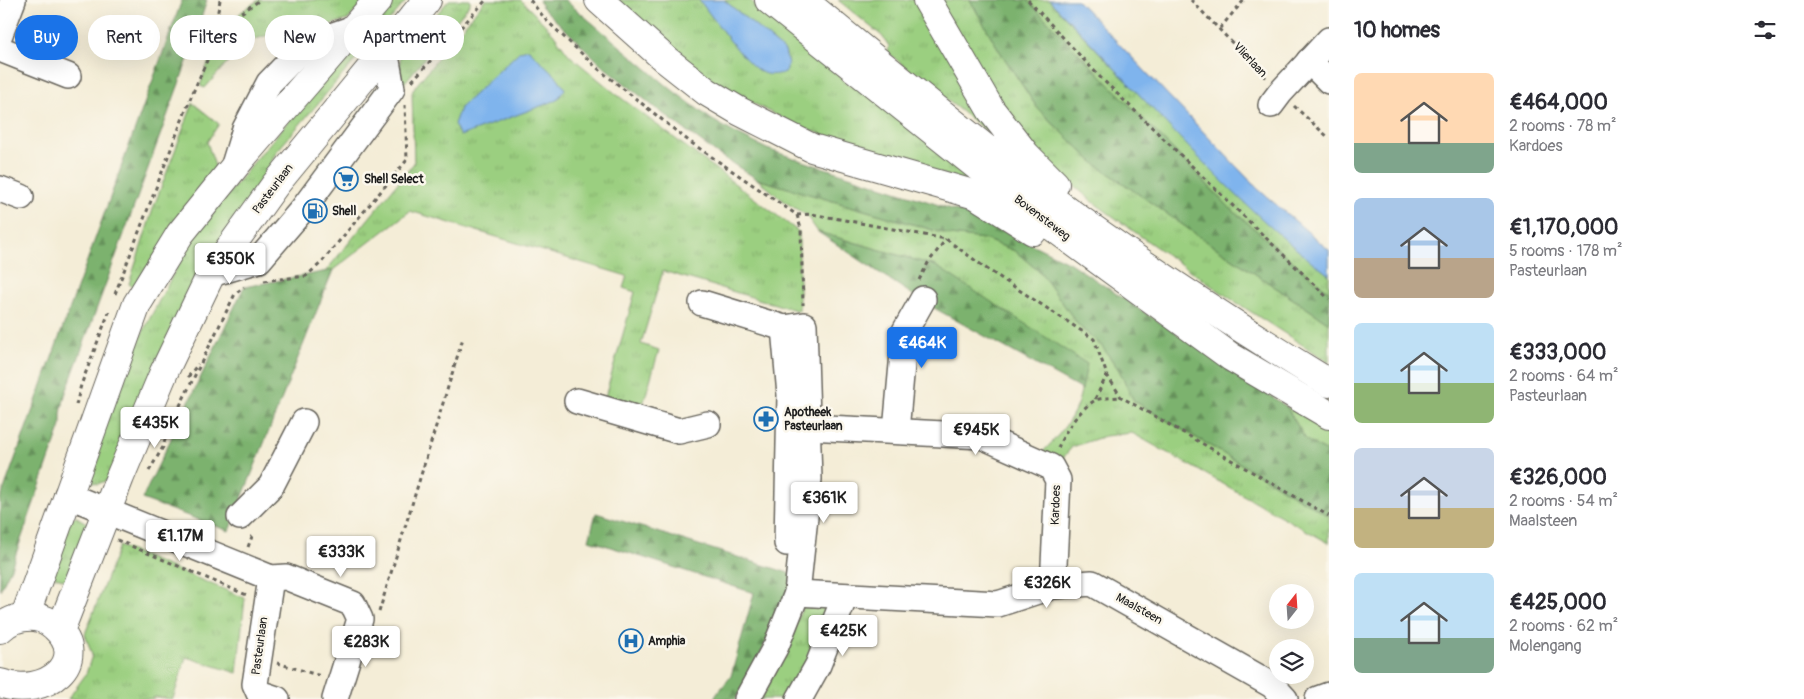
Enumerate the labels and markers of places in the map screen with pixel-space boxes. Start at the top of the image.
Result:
supermarket icon: Shell Select [333,166,359,192]
place label: Shell Select [364,172,425,187]
fuel station icon: Shell [302,198,328,224]
place label: Shell [332,204,356,219]
pin: €350K [195,242,265,285]
pin: €464K [887,326,957,369]
place label: Apotheek Pasteurlaan [784,405,843,434]
pin: €435K [120,406,190,449]
pharmacy icon: Apotheek Pasteurlaan [753,406,779,432]
pin: €945K [941,414,1011,456]
pin: €361K [789,482,859,524]
pin: €1.17M [139,520,221,562]
pin: €333K [306,536,376,578]
pin: €326K [1012,566,1082,609]
pin: €425K [808,614,878,657]
pin: €283K [331,626,401,668]
hospital icon: Amphia [618,628,644,654]
place label: Amphia [648,634,686,649]

